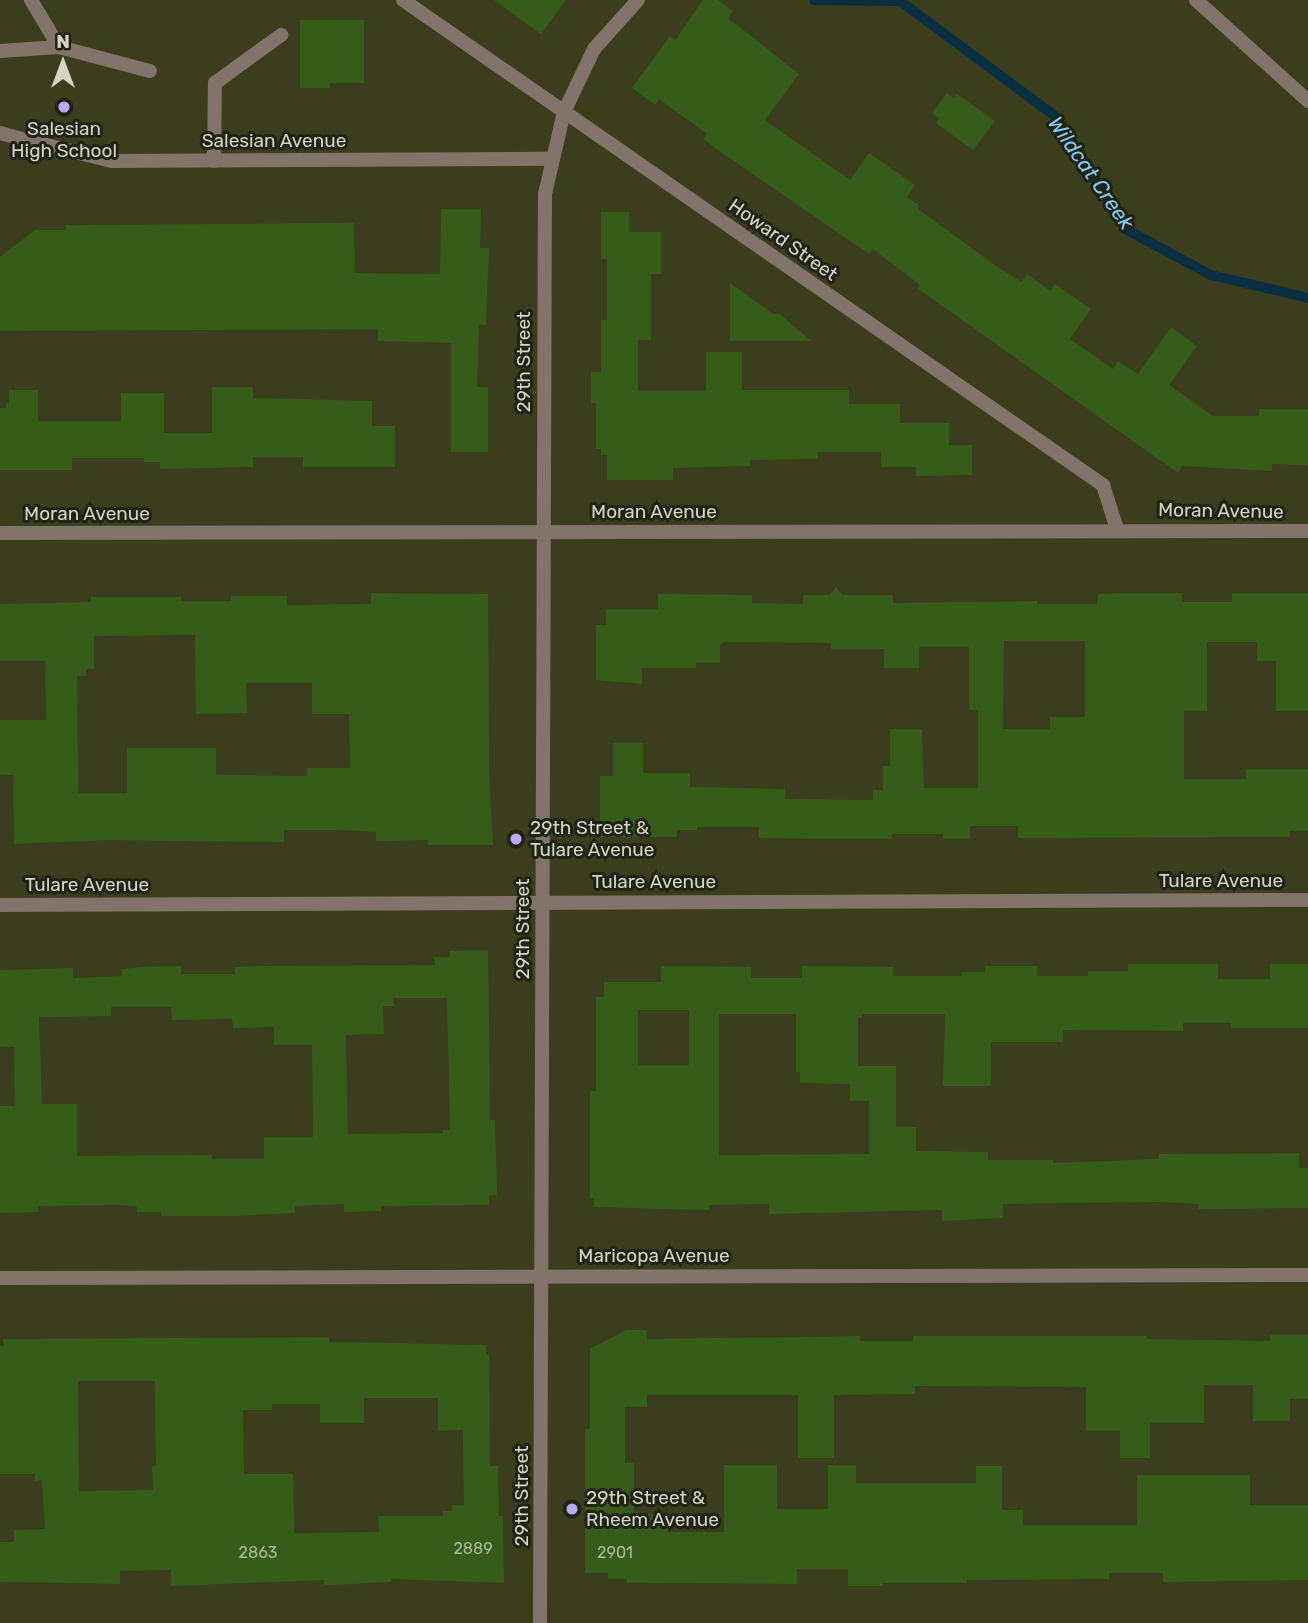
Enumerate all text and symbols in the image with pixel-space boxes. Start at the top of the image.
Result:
north arrow [28,28,98,98]
text: N [56,30,70,53]
marker: Salesian High School [56,99,72,115]
water label: Wildcat Creek [1043,111,1139,235]
place label: Salesian High School [11,118,117,162]
street label: Salesian Avenue [201,130,347,152]
street label: Howard Street [724,194,842,286]
street label: 29th Street [513,311,535,413]
street label: Moran Avenue [1158,498,1284,524]
street label: Moran Avenue [591,501,717,523]
street label: Moran Avenue [24,503,150,525]
place label: 29th Street & Tulare Avenue [530,817,655,861]
marker: 29th Street & Tulare Avenue [508,831,524,847]
street label: Tulare Avenue [1159,870,1283,892]
street label: Tulare Avenue [592,871,716,893]
street label: Tulare Avenue [25,874,149,896]
street label: 29th Street [512,878,534,980]
street label: Maricopa Avenue [578,1245,730,1267]
street label: 29th Street [511,1445,533,1547]
place label: 29th Street & Rheem Avenue [586,1487,719,1531]
marker: 29th Street & Rheem Avenue [564,1501,580,1517]
house number: 2889 [453,1539,493,1559]
house number: 2863 [239,1543,277,1563]
house number: 2901 [597,1543,633,1563]

